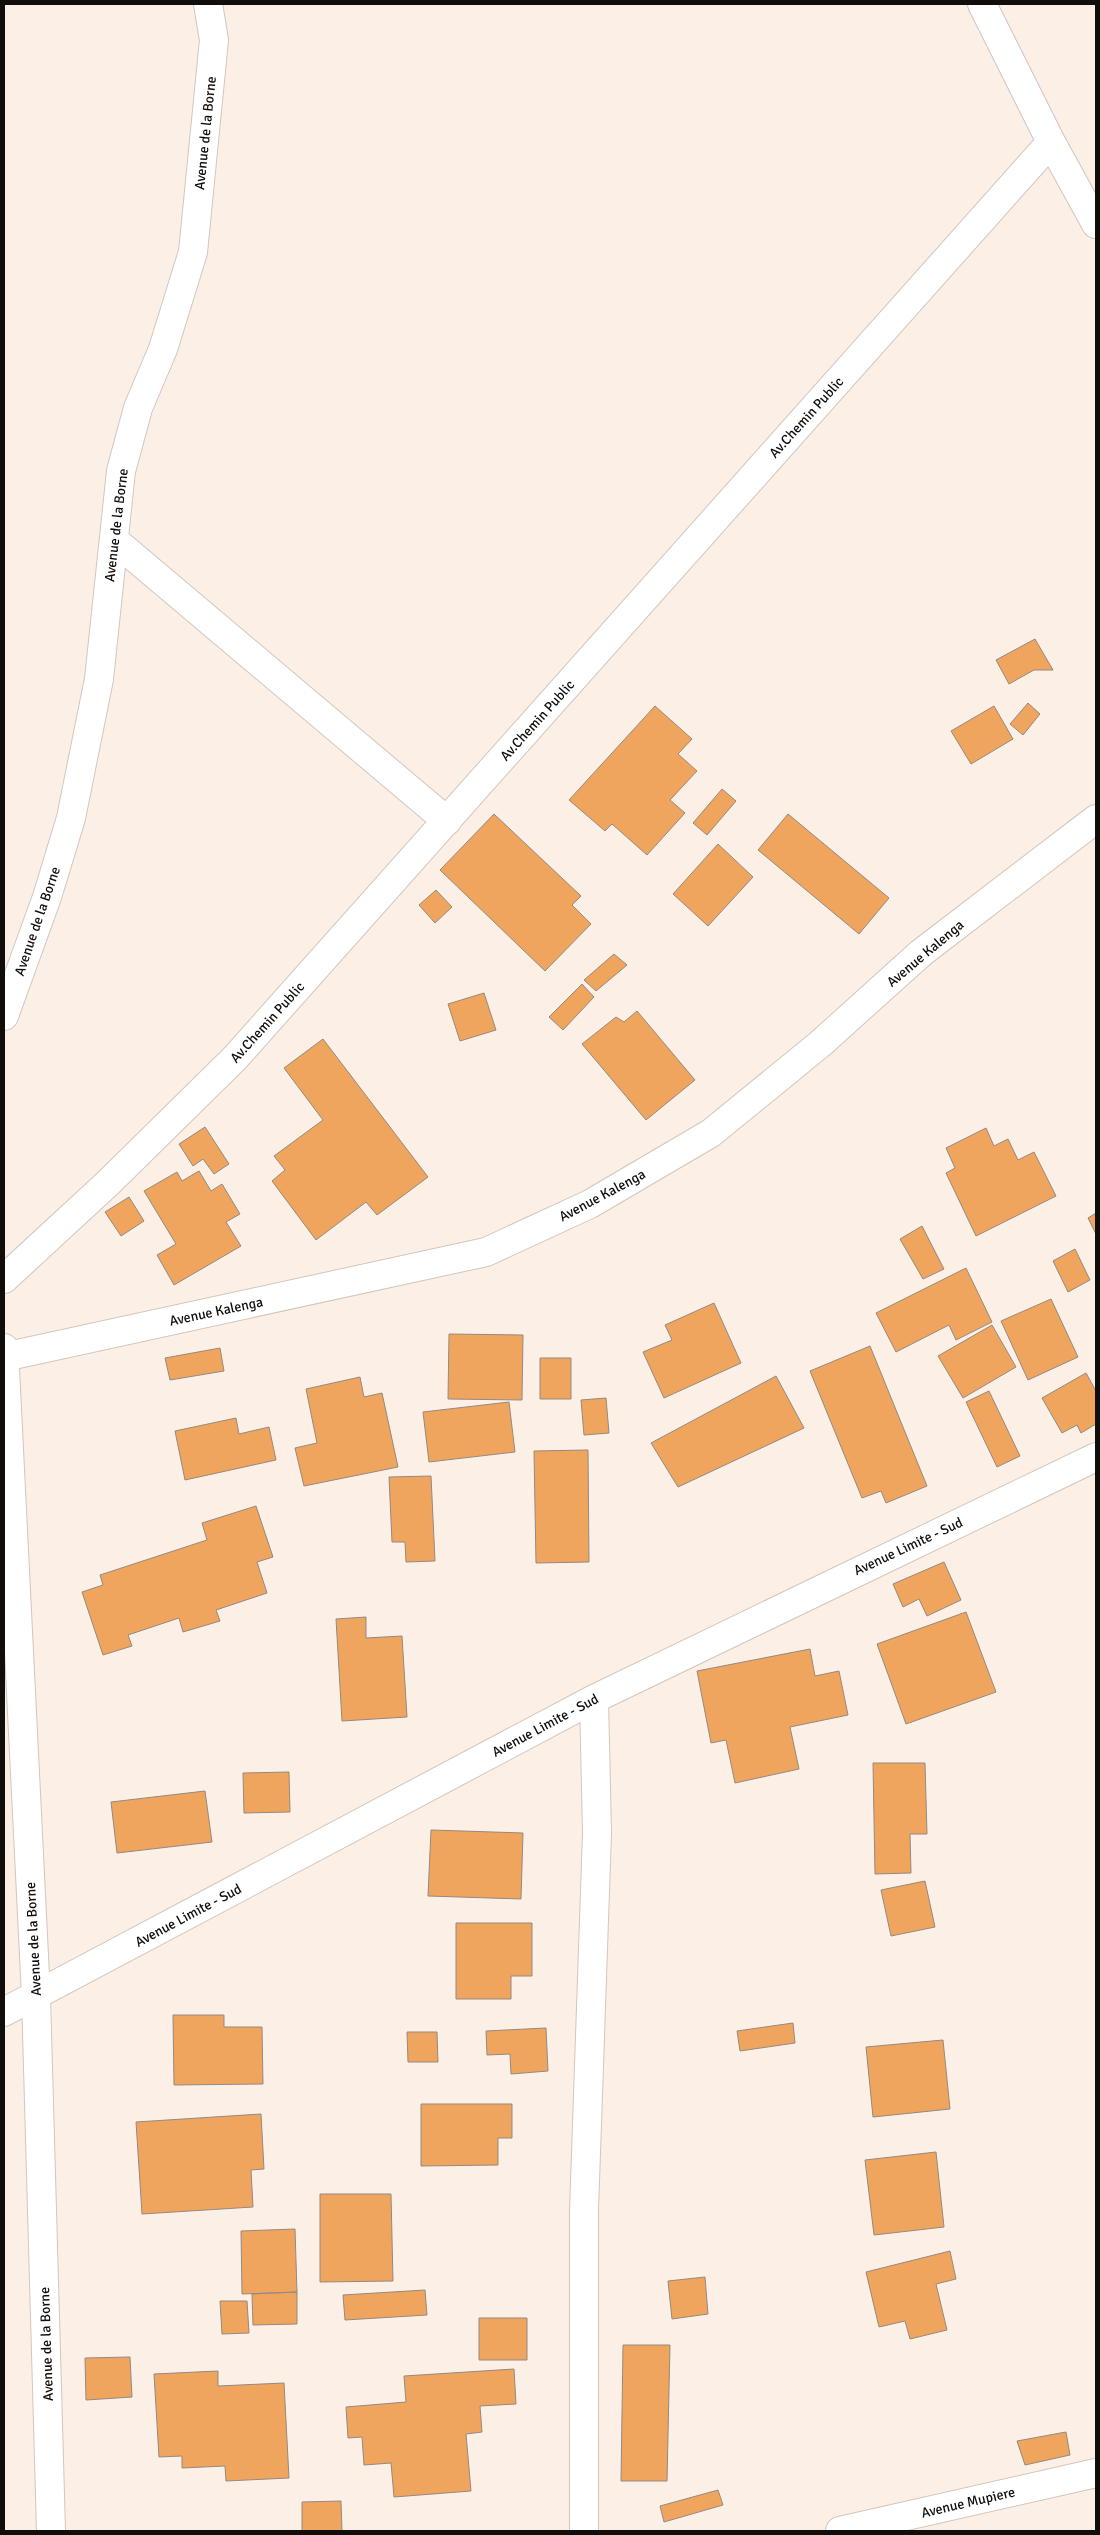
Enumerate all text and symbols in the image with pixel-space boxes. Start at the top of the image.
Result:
street label: Avenue de la Borne [191,75,220,191]
street label: Av.Chemin Public [766,373,847,461]
street label: Avenue de la Borne [101,467,132,583]
street label: Av.Chemin Public [497,676,578,764]
street label: Avenue de la Borne [11,864,64,978]
street label: Avenue Kalenga [883,916,967,991]
street label: Av.Chemin Public [227,978,308,1066]
street label: Avenue Kalenga [556,1166,648,1225]
street label: Avenue Kalenga [168,1293,265,1330]
street label: Avenue Limite - Sud [851,1514,965,1579]
street label: Avenue Limite - Sud [489,1690,601,1761]
street label: Avenue Limite - Sud [132,1880,244,1951]
street label: Avenue de la Borne [22,1881,45,1996]
street label: Avenue de la Borne [36,2287,57,2401]
street label: Avenue Mupiere [919,2483,1017,2522]

